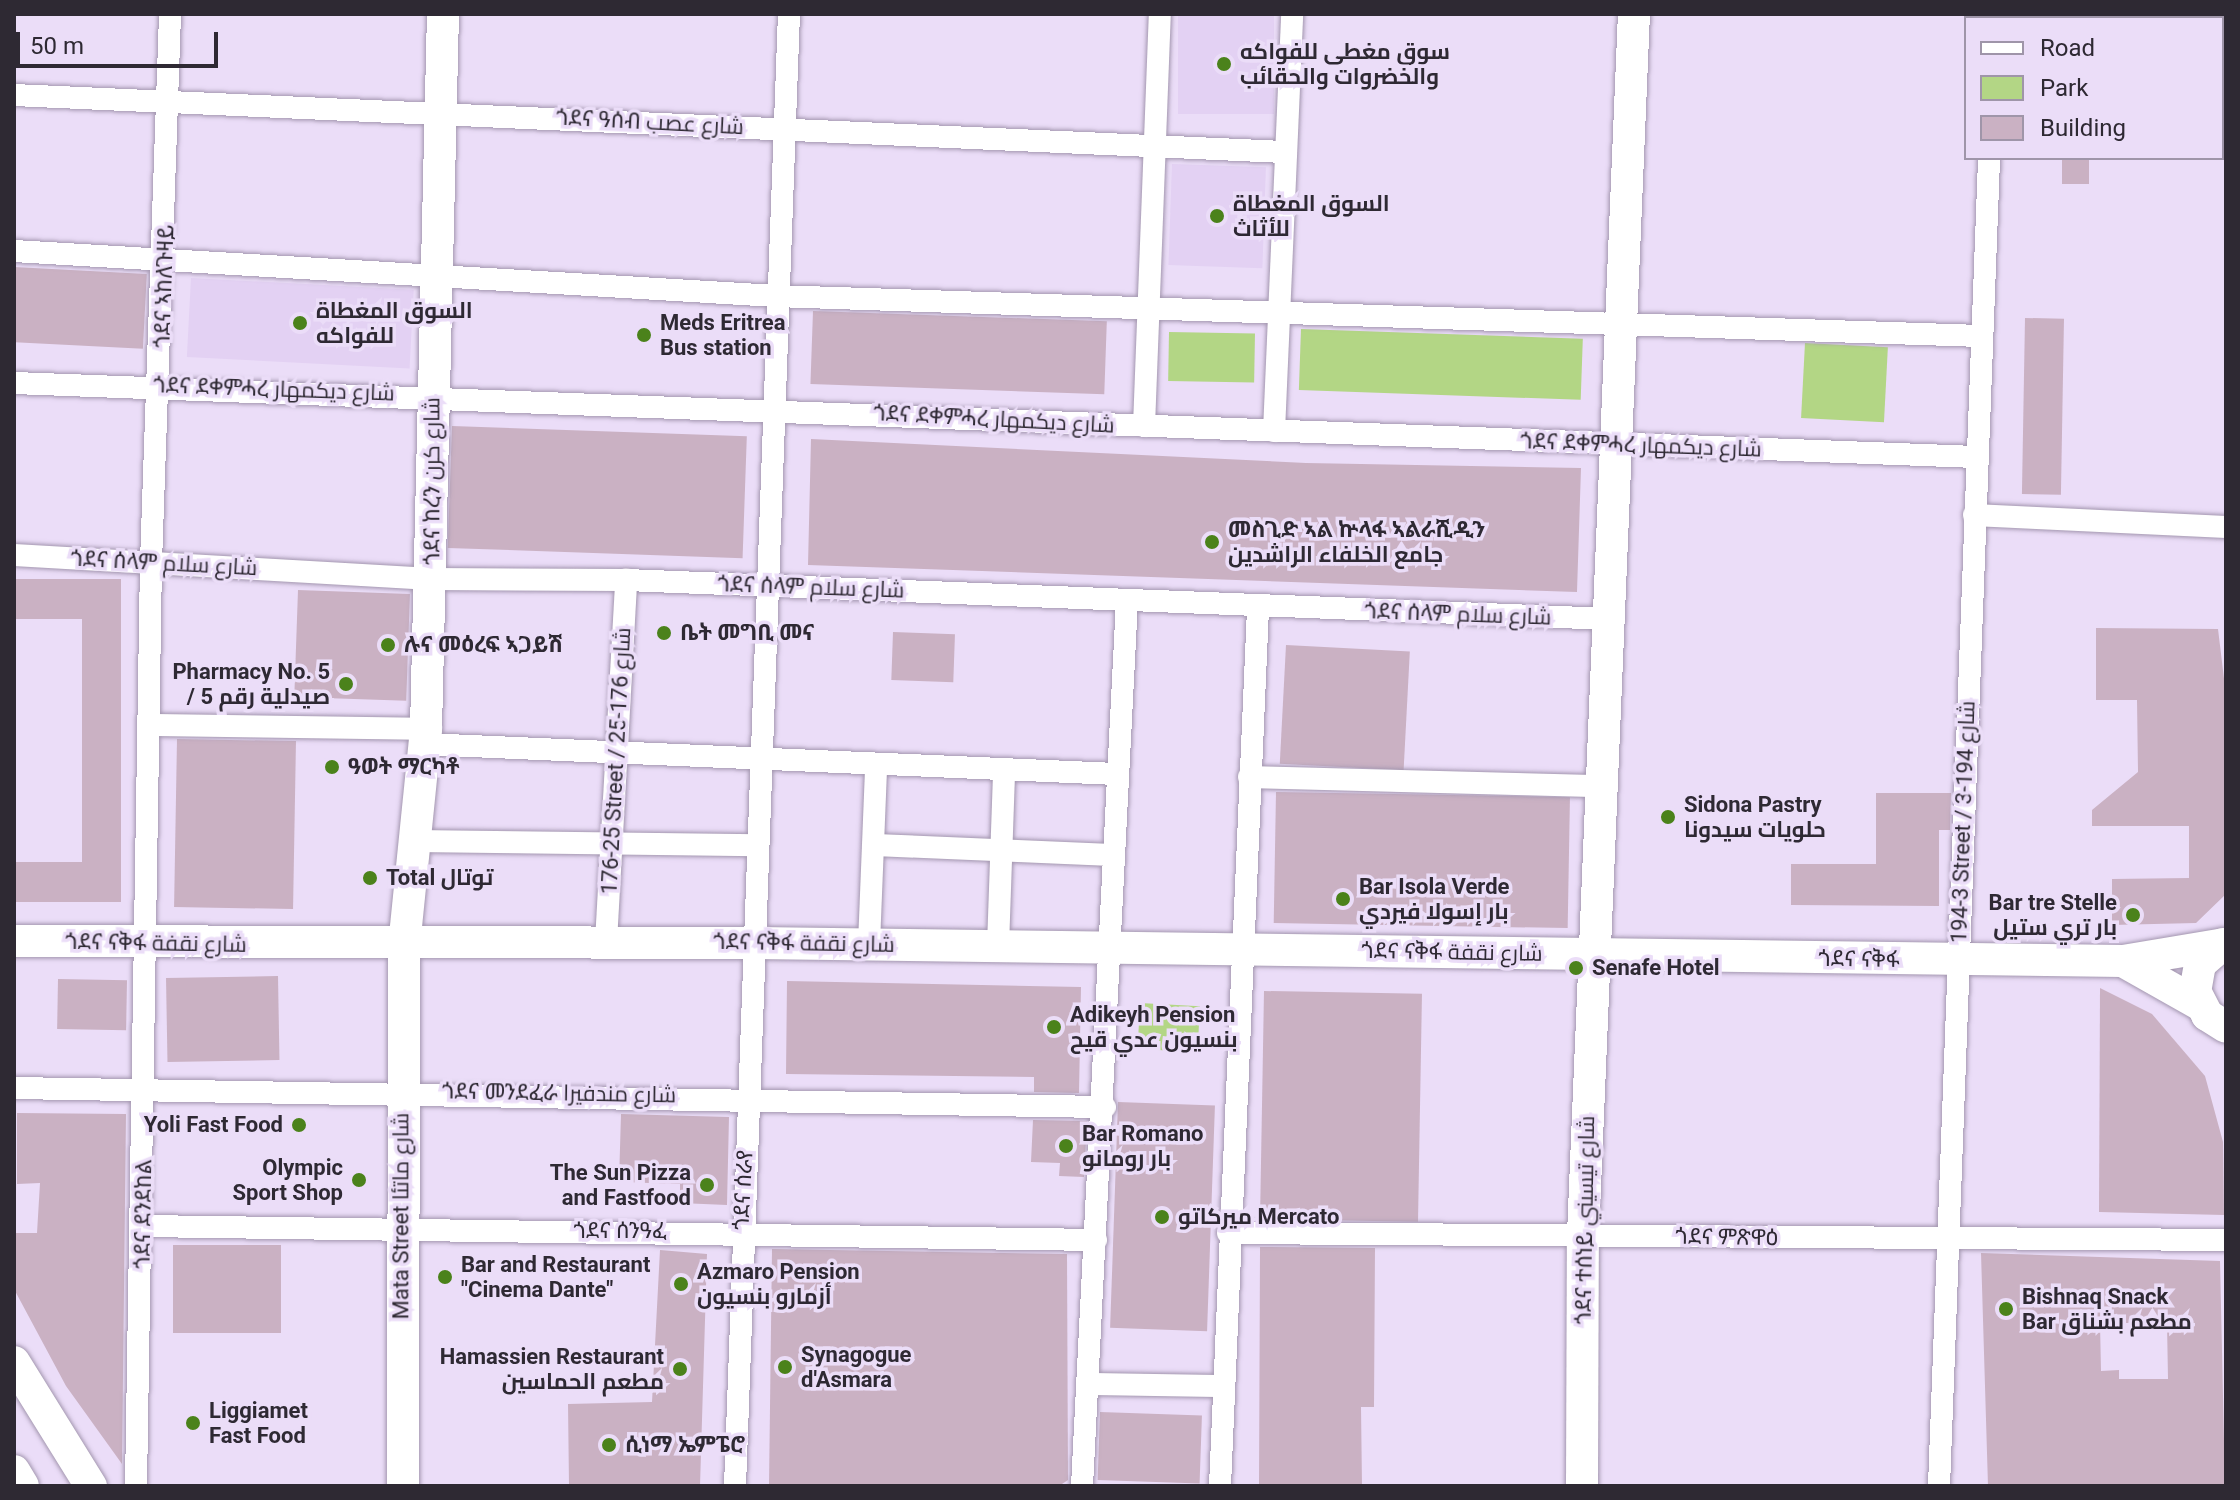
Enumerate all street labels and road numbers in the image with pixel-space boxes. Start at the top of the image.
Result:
street label: ጎደና ዓሰብ شارع عصب [555,104,745,140]
street label: ጎደና ኣከለጉዛይ [149,224,179,348]
street label: ጎደና ደቀምሓረ شارع ديكمهار [153,372,395,406]
street label: ጎደና ከረን شارع كرن [419,397,445,565]
street label: ጎደና ደቀምሓረ شارع ديكمهار [873,400,1115,438]
street label: ጎደና ደቀምሓረ شارع ديكمهار [1520,428,1762,462]
street label: ጎደና ሰላም شارع سلام [70,545,258,581]
street label: ጎደና ሰላም شارع سلام [717,571,905,603]
street label: ጎደና ሰላም شارع سلام [1364,598,1552,630]
street label: 176-25 Street / شارع 176-25 [596,627,636,895]
street label: 194-3 Street / شارع 194-3 [1946,700,1980,944]
street label: ጎደና ናቅፋ شارع نقفة [65,928,247,958]
street label: ጎደና ናቅፋ شارع نقفة [713,928,895,958]
street label: ጎደና ናቅፋ شارع نقفة [1361,937,1543,967]
street label: ጎደና ናቅፋ [1818,945,1900,973]
street label: ጎደና መንደፈራ شارع مندفيرا [442,1078,676,1108]
street label: Mata Street شارع ماتئا [388,1113,414,1319]
street label: ጎደና ተሰነይ شارع تيسيني [1570,1115,1600,1325]
street label: ጎደና ሰራየ [728,1149,758,1231]
street label: ጎደና ደንደከል [129,1159,157,1269]
street label: ጎደና ሰንዓፈ [573,1218,667,1244]
street label: ጎደና ምጽዋዕ [1675,1223,1779,1251]

